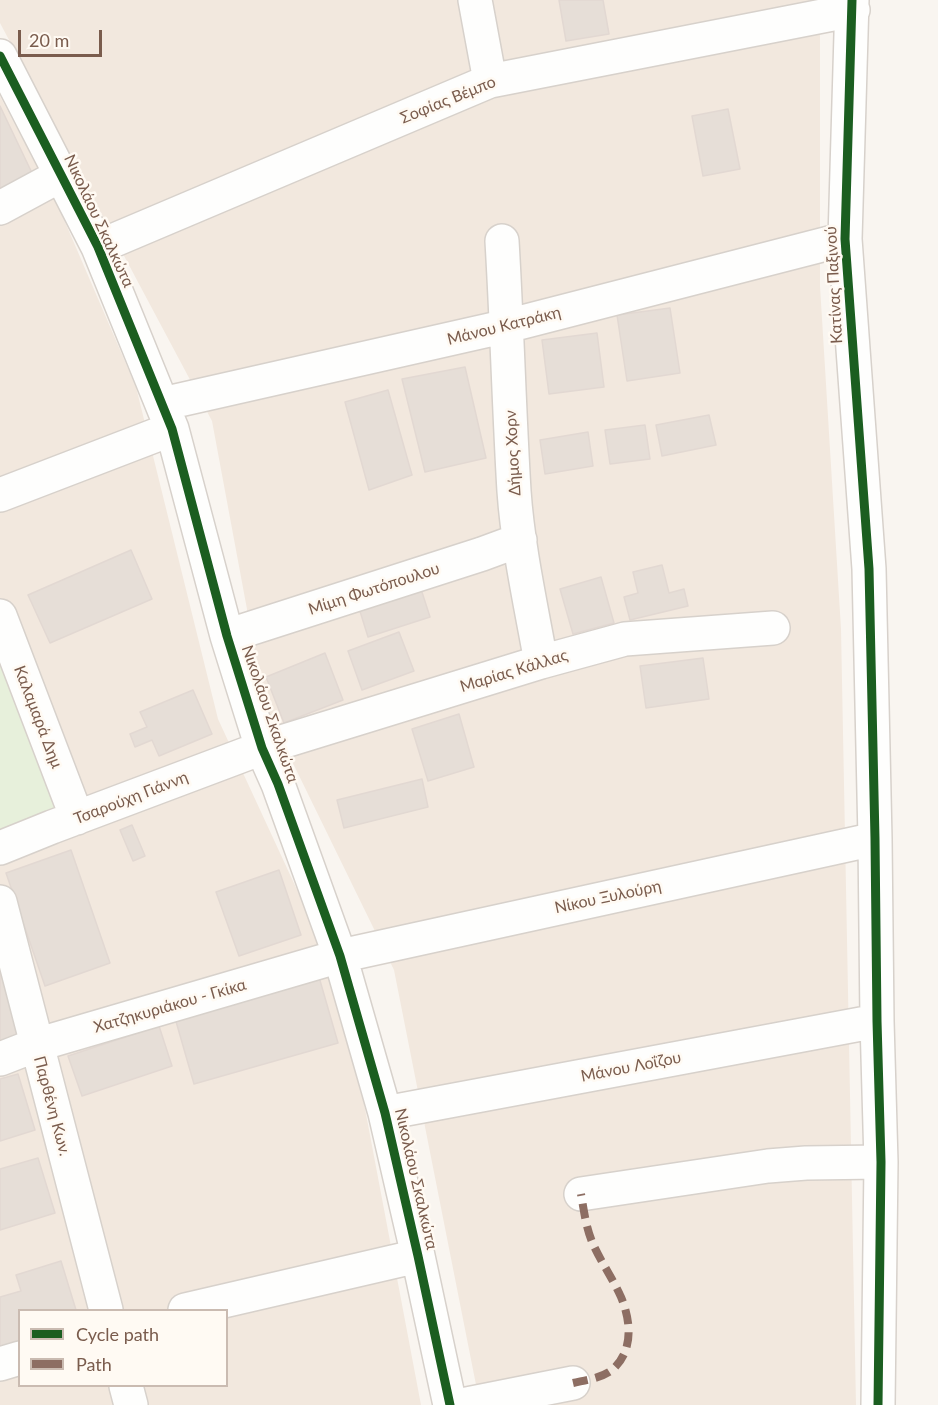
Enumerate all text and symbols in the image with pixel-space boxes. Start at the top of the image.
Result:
scale bar [21,18,105,56]
text: 20 m [29,29,69,51]
street label: Σοφίας Βέμπο [398,72,498,128]
street label: Νικολάου Σκαλκώτα [60,151,138,291]
street label: Κατίνας Παξινού [821,226,847,344]
street label: Μάνου Κατράκη [445,303,563,349]
street label: Δήμος Χορν [501,410,525,496]
street label: Μίμη Φωτόπουλου [306,559,442,619]
street label: Νικολάου Σκαλκώτα [237,643,303,785]
street label: Μαρίας Κάλλας [458,645,570,697]
street label: Καλαμαρά Δημ [10,663,66,771]
street label: Τσαρούχη Γιάννη [71,767,191,829]
street label: Νίκου Ξυλούρη [553,876,663,918]
street label: Χατζηκυριάκου - Γκίκα [92,975,248,1037]
street label: Μάνου Λοΐζου [579,1048,683,1086]
street label: Παρθένη Κων. [29,1054,75,1158]
street label: Νικολάου Σκαλκώτα [390,1106,442,1252]
legend [18,1309,228,1387]
text: Cycle path [76,1323,159,1345]
text: Path [76,1353,112,1375]

